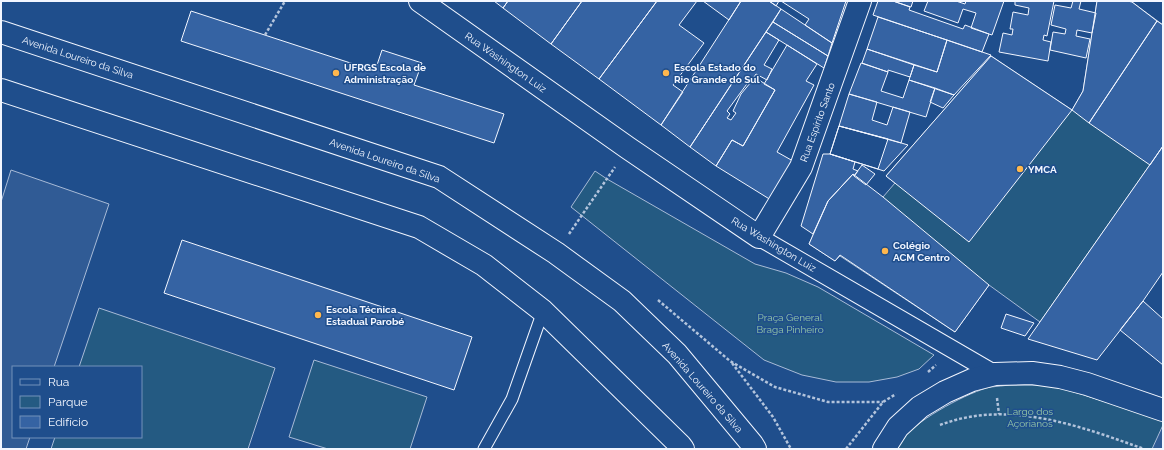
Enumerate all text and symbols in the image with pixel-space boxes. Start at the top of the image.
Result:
street label: Rua Washington Luiz [463,30,549,95]
street label: Avenida Loureiro da Silva [21,34,135,81]
place label: UFRGS Escola de Administração [344,62,426,85]
place label: Escola Estado do Rio Grande do Sul [674,62,761,85]
marker: UFRGS Escola de Administração [331,68,341,78]
marker: Escola Estado do Rio Grande do Sul [661,68,671,78]
street label: Rua Espírito Santo [798,81,837,163]
street label: Avenida Loureiro da Silva [328,136,442,185]
marker: YMCA [1015,164,1025,174]
place label: YMCA [1028,164,1057,175]
street label: Rua Washington Luiz [729,215,818,274]
place label: Colégio ACM Centro [893,240,950,263]
marker: Colégio ACM Centro [880,246,890,256]
place label: Escola Técnica Estadual Parobé [326,304,404,327]
marker: Escola Técnica Estadual Parobé [313,310,323,320]
park label: Praça General Braga Pinheiro [756,312,824,335]
street label: Avenida Loureiro da Silva [660,340,745,435]
legend [12,366,142,438]
text: Rua [48,375,69,389]
text: Parque [48,395,88,409]
park label: Largo dos Açorianos [1007,406,1053,429]
text: Edifício [48,415,88,429]

